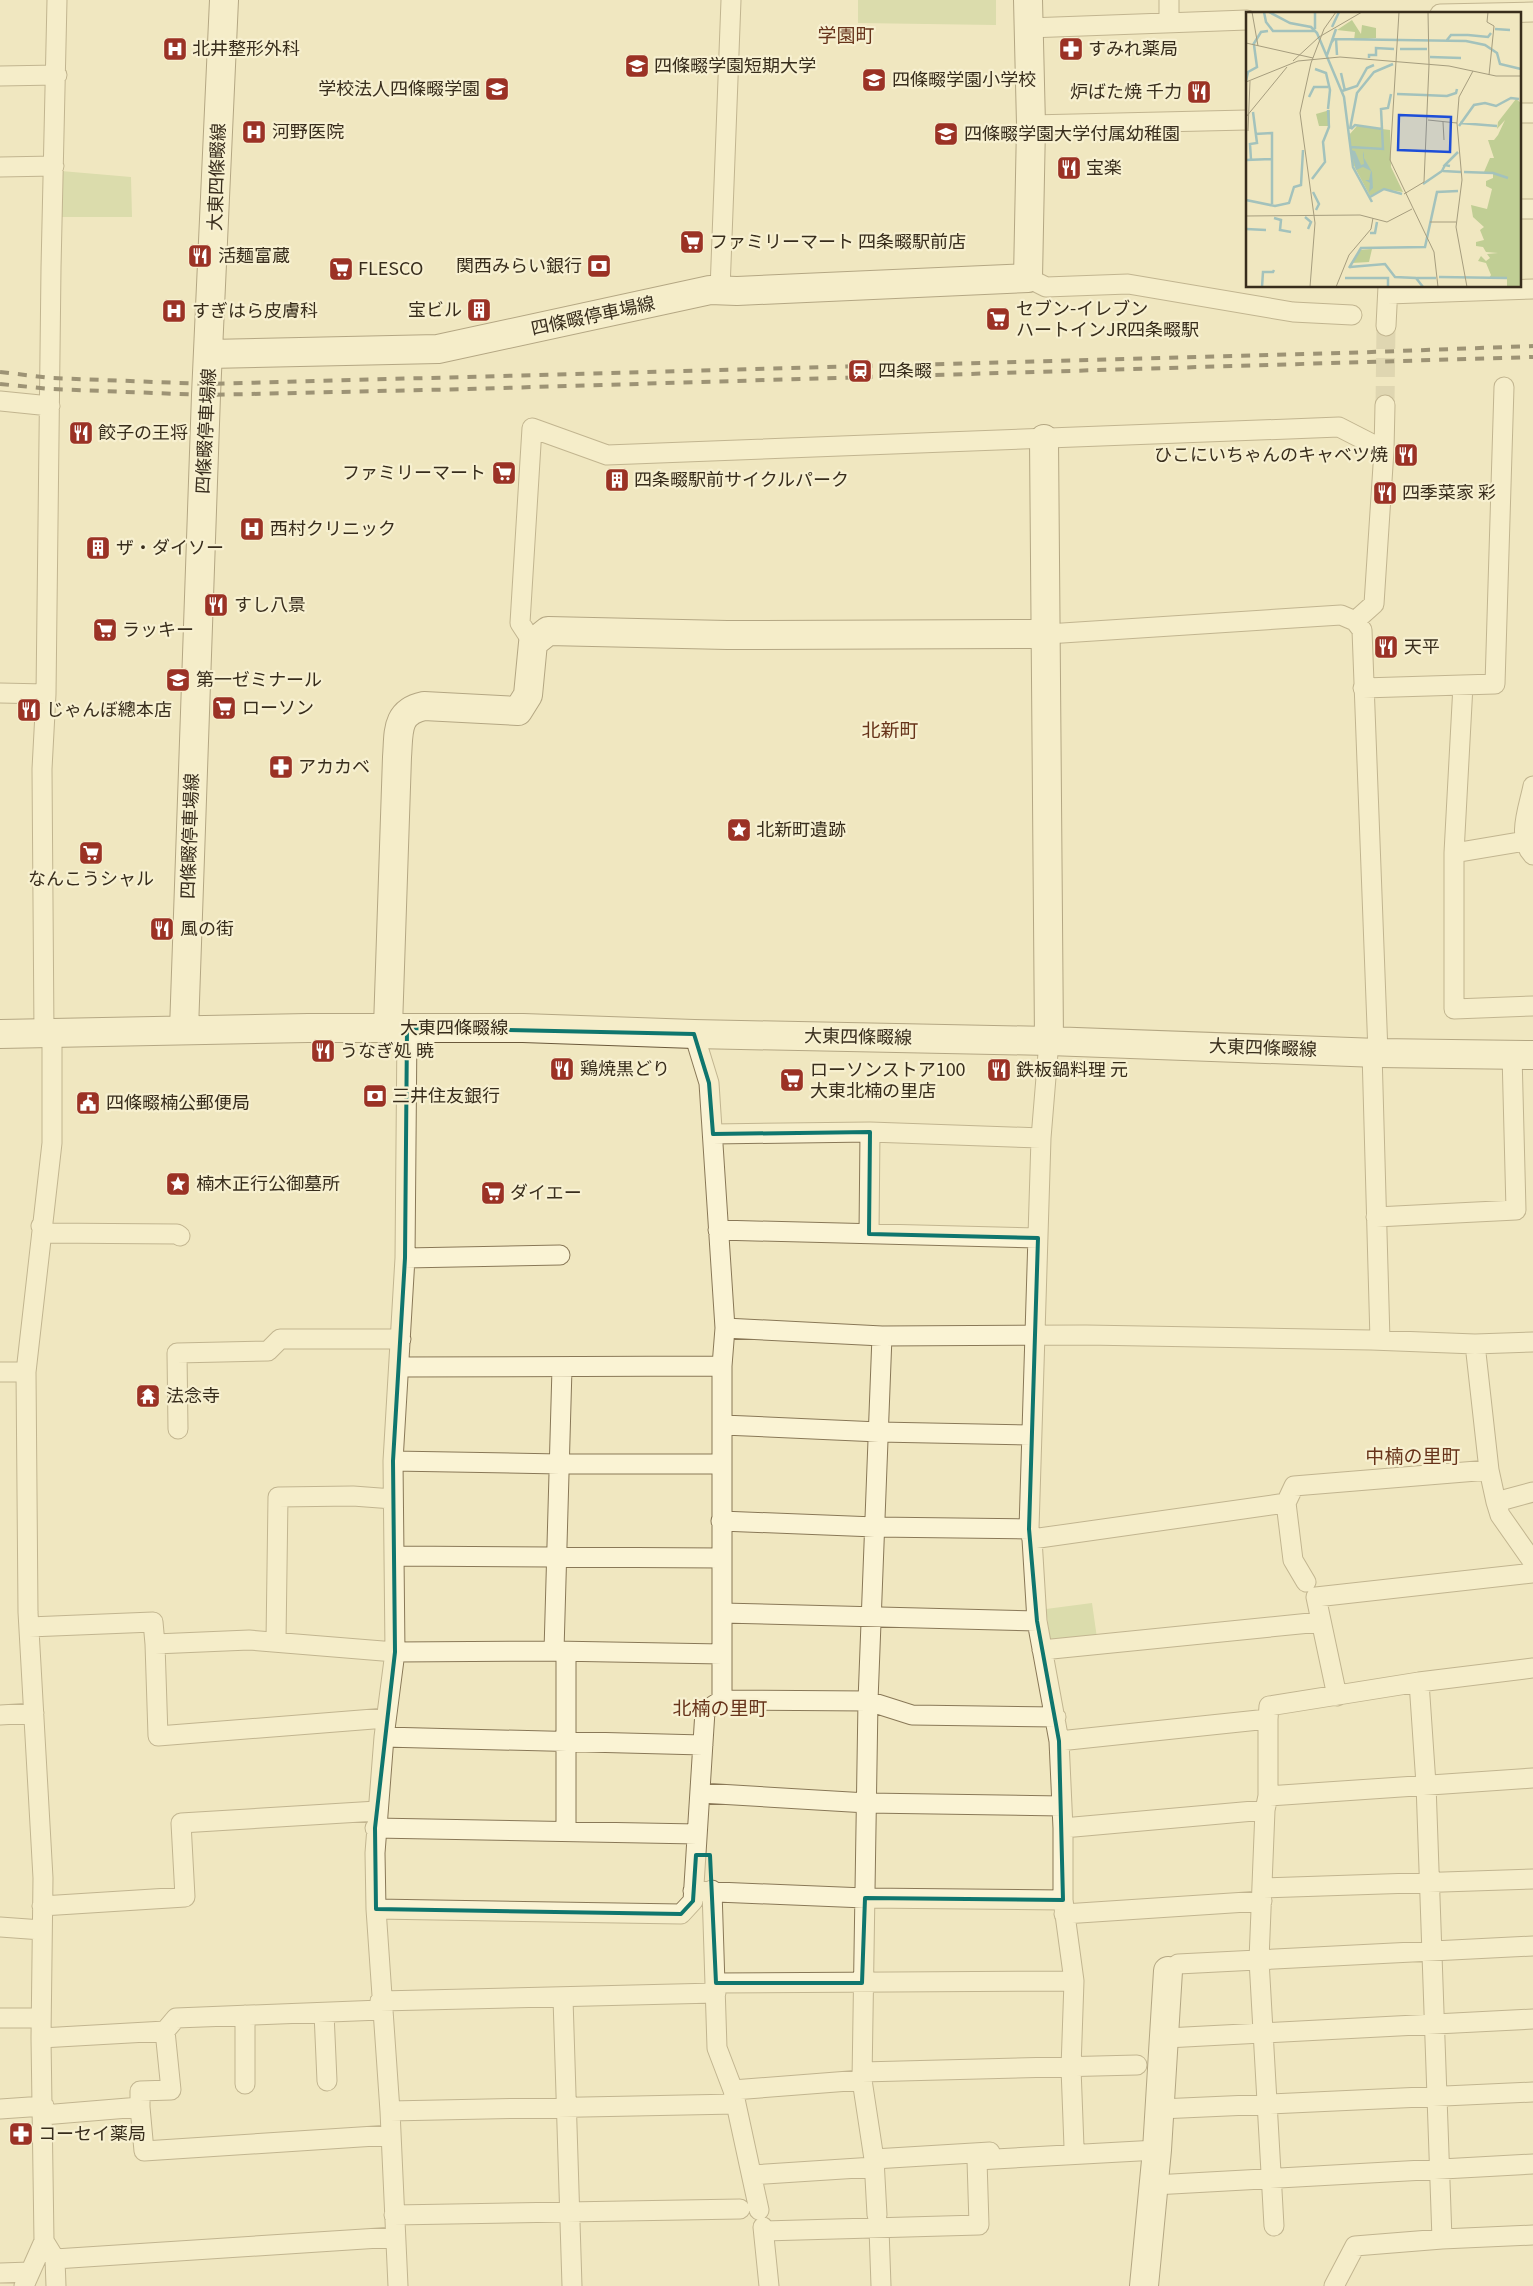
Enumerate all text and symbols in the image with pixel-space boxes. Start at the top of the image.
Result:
inset map [1246,12,1520,288]
district label: 学園町 [817,20,875,47]
place label: 北井整形外科 [192,34,300,60]
place label: すみれ薬局 [1088,34,1178,60]
hospital icon: 北井整形外科 [162,36,188,62]
pharmacy icon: すみれ薬局 [1058,36,1084,62]
place label: 四條畷学園短期大学 [654,51,816,77]
school or university icon: 四條畷学園短期大学 [624,53,650,79]
place label: 四條畷学園小学校 [892,65,1036,91]
school or university icon: 四條畷学園小学校 [861,67,887,93]
place label: 学校法人四條畷学園 [318,74,480,100]
school or university icon: 学校法人四條畷学園 [484,76,510,102]
place label: 炉ばた焼 千力 [1070,77,1182,103]
restaurant icon: 炉ばた焼 千力 [1186,79,1212,105]
place label: 河野医院 [272,117,344,143]
hospital icon: 河野医院 [241,119,267,145]
place label: 四條畷学園大学付属幼稚園 [964,119,1180,145]
school or university icon: 四條畷学園大学付属幼稚園 [933,121,959,147]
street label: 大東四條畷線 [200,123,230,231]
place label: 宝楽 [1086,153,1122,179]
restaurant icon: 宝楽 [1056,155,1082,181]
place label: ファミリーマート 四条畷駅前店 [710,227,966,253]
supermarket icon: ファミリーマート 四条畷駅前店 [679,229,705,255]
place label: 活麺富蔵 [218,241,290,267]
restaurant icon: 活麺富蔵 [187,243,213,269]
place label: 関西みらい銀行 [456,251,582,277]
bank icon: 関西みらい銀行 [586,253,612,279]
place label: FLESCO [358,254,423,280]
supermarket icon: FLESCO [328,256,354,282]
street label: 四條畷停車場線 [528,288,657,340]
place label: セブン-イレブン ハートインJR四条畷駅 [1016,294,1199,341]
place label: 宝ビル [408,295,462,321]
place label: すぎはら皮膚科 [192,296,318,322]
building icon: 宝ビル [466,297,492,323]
hospital icon: すぎはら皮膚科 [161,298,187,324]
supermarket icon: セブン-イレブン ハートインJR四条畷駅 [985,306,1011,332]
place label: 四条畷 [878,356,932,382]
station icon: 四条畷 [847,358,873,384]
street label: 四條畷停車場線 [188,367,220,494]
place label: 餃子の王将 [98,418,188,444]
restaurant icon: 餃子の王将 [68,420,94,446]
place label: ひこにいちゃんのキャベツ焼 [1154,440,1388,466]
restaurant icon: ひこにいちゃんのキャベツ焼 [1393,442,1419,468]
place label: ファミリーマート [342,458,486,484]
supermarket icon: ファミリーマート [491,460,517,486]
place label: 四条畷駅前サイクルパーク [634,465,849,491]
building icon: 四条畷駅前サイクルパーク [604,467,630,493]
place label: 四季菜家 彩 [1402,478,1496,504]
restaurant icon: 四季菜家 彩 [1372,480,1398,506]
place label: 西村クリニック [270,514,396,540]
hospital icon: 西村クリニック [239,516,265,542]
place label: ザ・ダイソー [116,533,224,559]
building icon: ザ・ダイソー [85,535,111,561]
place label: すし八景 [234,590,306,616]
restaurant icon: すし八景 [203,592,229,618]
place label: ラッキー [122,615,194,641]
supermarket icon: ラッキー [92,617,118,643]
place label: 天平 [1404,632,1440,658]
restaurant icon: 天平 [1373,634,1399,660]
place label: 第一ゼミナール [196,665,322,691]
school or university icon: 第一ゼミナール [165,667,191,693]
place label: ローソン [242,693,314,719]
place label: じゃんぼ總本店 [46,695,172,721]
supermarket icon: ローソン [211,695,237,721]
restaurant icon: じゃんぼ總本店 [16,697,42,723]
district label: 北新町 [861,715,919,742]
place label: アカカベ [298,752,370,778]
pharmacy icon: アカカベ [268,754,294,780]
street label: 四條畷停車場線 [173,773,203,899]
place label: 北新町遺跡 [756,815,846,841]
place icon: 北新町遺跡 [726,817,752,843]
supermarket icon: なんこうシャル [78,840,104,866]
place label: なんこうシャル [28,864,154,890]
place label: 風の街 [180,914,234,940]
restaurant icon: 風の街 [149,916,175,942]
street label: 大東四條畷線 [400,1013,508,1039]
street label: 大東四條畷線 [804,1021,912,1049]
street label: 大東四條畷線 [1209,1031,1317,1061]
place label: うなぎ処 暁 [340,1036,434,1062]
restaurant icon: うなぎ処 暁 [310,1038,336,1064]
place label: 鶏焼黒どり [580,1054,670,1080]
place label: ローソンストア100 大東北楠の里店 [810,1055,966,1102]
place label: 鉄板鍋料理 元 [1016,1055,1128,1081]
restaurant icon: 鶏焼黒どり [549,1056,575,1082]
restaurant icon: 鉄板鍋料理 元 [986,1057,1012,1083]
supermarket icon: ローソンストア100 大東北楠の里店 [779,1067,805,1093]
place label: 三井住友銀行 [392,1081,500,1107]
bank icon: 三井住友銀行 [362,1083,388,1109]
place label: 四條畷楠公郵便局 [106,1088,250,1114]
public building icon: 四條畷楠公郵便局 [75,1090,101,1116]
place label: 楠木正行公御墓所 [196,1169,340,1195]
place icon: 楠木正行公御墓所 [165,1171,191,1197]
place label: ダイエー [510,1178,582,1204]
supermarket icon: ダイエー [480,1180,506,1206]
place label: 法念寺 [166,1381,220,1407]
temple icon: 法念寺 [135,1383,161,1409]
district label: 中楠の里町 [1365,1441,1461,1468]
district label: 北楠の里町 [672,1693,768,1720]
place label: コーセイ薬局 [38,2119,146,2145]
pharmacy icon: コーセイ薬局 [8,2121,34,2147]

